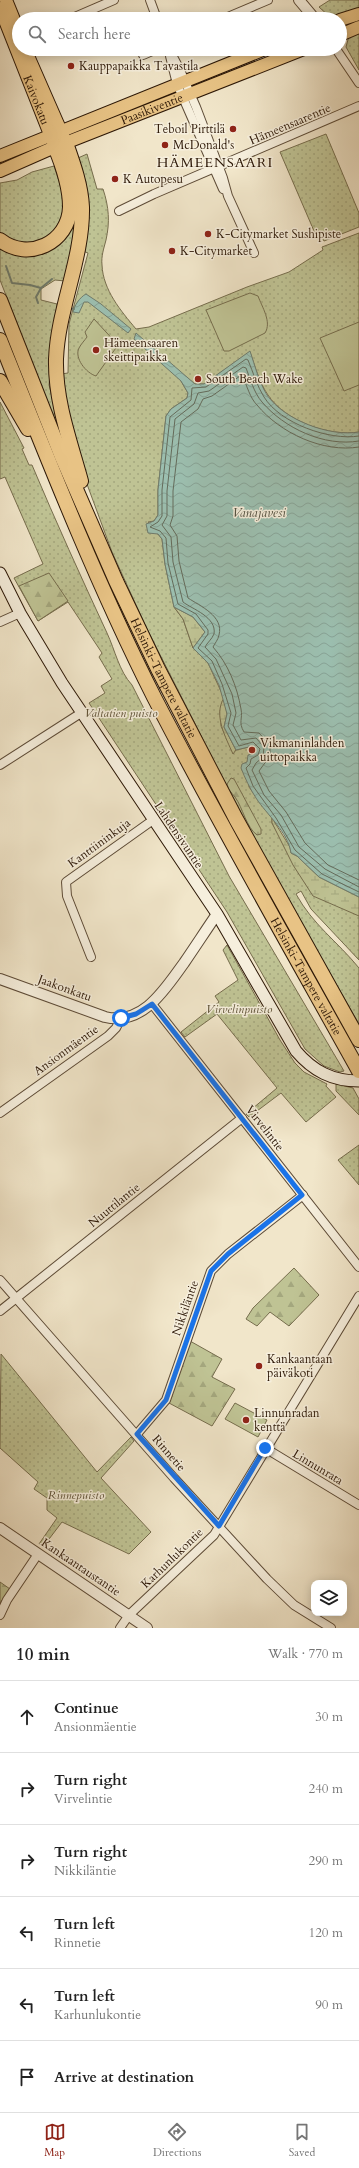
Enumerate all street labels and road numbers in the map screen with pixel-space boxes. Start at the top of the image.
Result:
street label: Kaivokatu [19,73,54,128]
street label: Paasikiventie [118,89,185,128]
street label: Hämeensaarentie [247,100,333,148]
street label: Helsinki-Tampere valtatie [127,615,201,741]
street label: Lahdensivuntie [151,799,207,871]
street label: Kanttiininkuja [64,814,134,871]
street label: Helsinki-Tampere valtatie [267,914,346,1038]
street label: Jaakonkatu [34,970,94,1005]
street label: Ansionmäentie [30,1021,102,1079]
street label: Virvelintie [242,1102,288,1154]
street label: Nuuttilantie [85,1179,143,1231]
street label: Nikkiläntie [168,1278,202,1338]
street label: Rinnetie [149,1431,189,1475]
street label: Linnunrata [290,1446,347,1489]
street label: Karhunlukontie [138,1524,206,1592]
street label: Kankaantaustantie [38,1534,124,1600]

